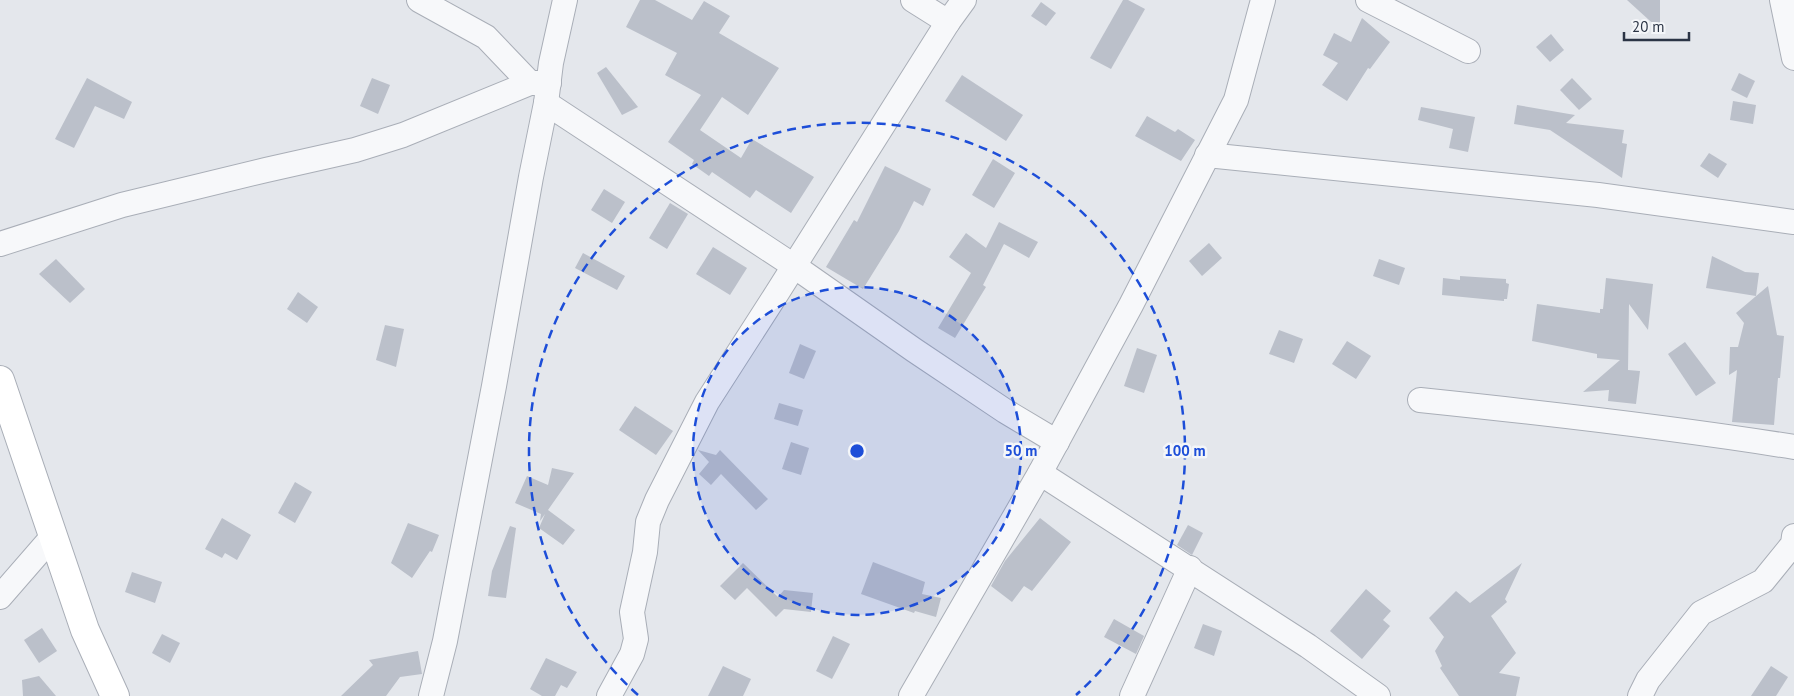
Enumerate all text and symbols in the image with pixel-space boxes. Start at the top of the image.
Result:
scale bar [1624,10,1689,42]
text: 20 m [1632,17,1665,36]
text: 50 m [1005,441,1037,460]
text: 100 m [1164,441,1206,460]
centre of rings [848,442,866,460]

